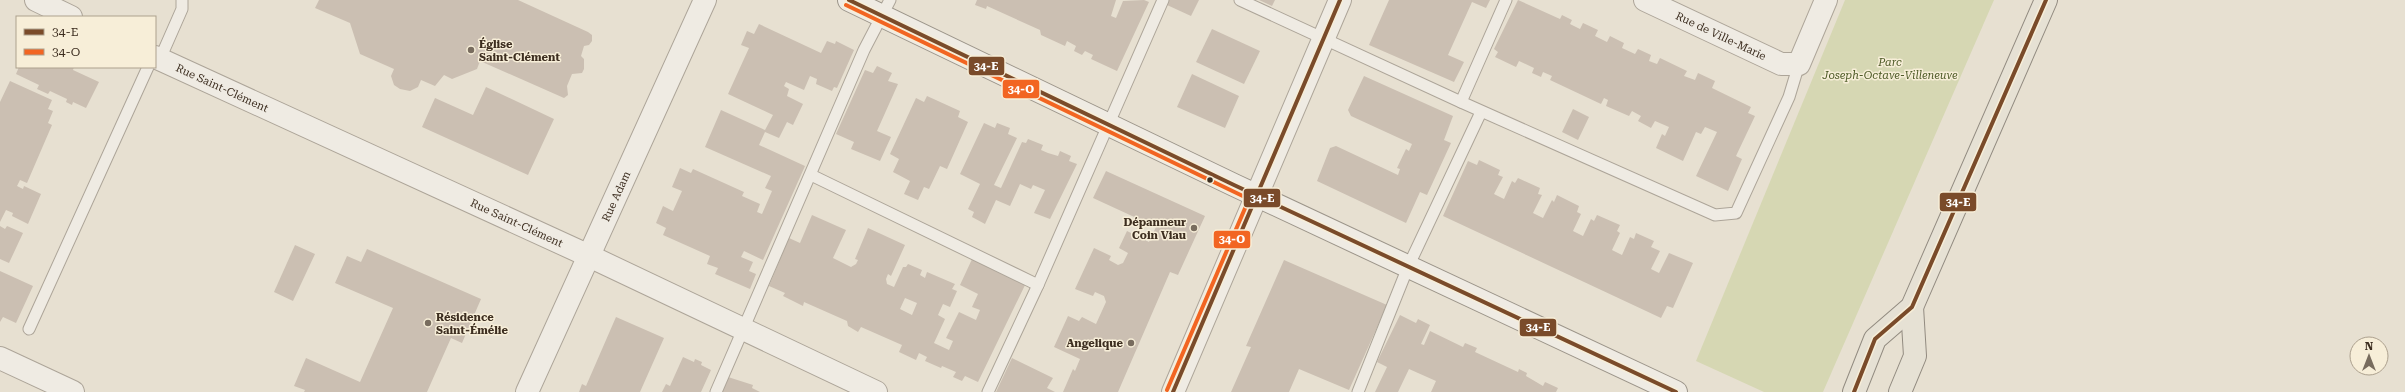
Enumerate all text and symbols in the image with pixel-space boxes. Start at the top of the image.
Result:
street label: Rue de Ville-Marie [1673,9,1768,63]
legend [16,16,156,68]
text: 34-E [52,25,78,39]
place label: Église Saint-Clément [479,37,560,64]
text: 34-O [52,45,80,59]
marker: Église Saint-Clément [466,45,476,55]
line badge: 34-E [968,56,1005,76]
park label: Parc Joseph-Octave-Villeneuve [1821,56,1958,82]
text: 34-E [974,60,998,73]
street label: Rue Saint-Clément [174,61,270,115]
line badge: 34-O [1002,79,1040,99]
text: 34-O [1008,83,1034,96]
street label: Rue Adam [599,169,633,224]
unlabelled marker [1205,175,1215,185]
line badge: 34-E [1243,188,1281,208]
text: 34-E [1250,192,1274,205]
line badge: 34-E [1939,192,1977,212]
street label: Rue Saint-Clément [468,196,565,250]
text: 34-E [1946,196,1970,209]
place label: Dépanneur Coin Viau [1123,216,1187,242]
marker: Dépanneur Coin Viau [1189,223,1199,233]
line badge: 34-O [1213,230,1251,249]
text: 34-O [1219,233,1245,246]
place label: Résidence Saint-Émélie [436,311,508,337]
marker: Résidence Saint-Émélie [423,318,433,328]
line badge: 34-E [1519,318,1557,337]
text: 34-E [1526,321,1550,334]
north arrow [2349,336,2389,376]
place label: Angelique [1066,337,1124,350]
marker: Angelique [1126,338,1136,348]
text: N [2365,340,2374,353]

